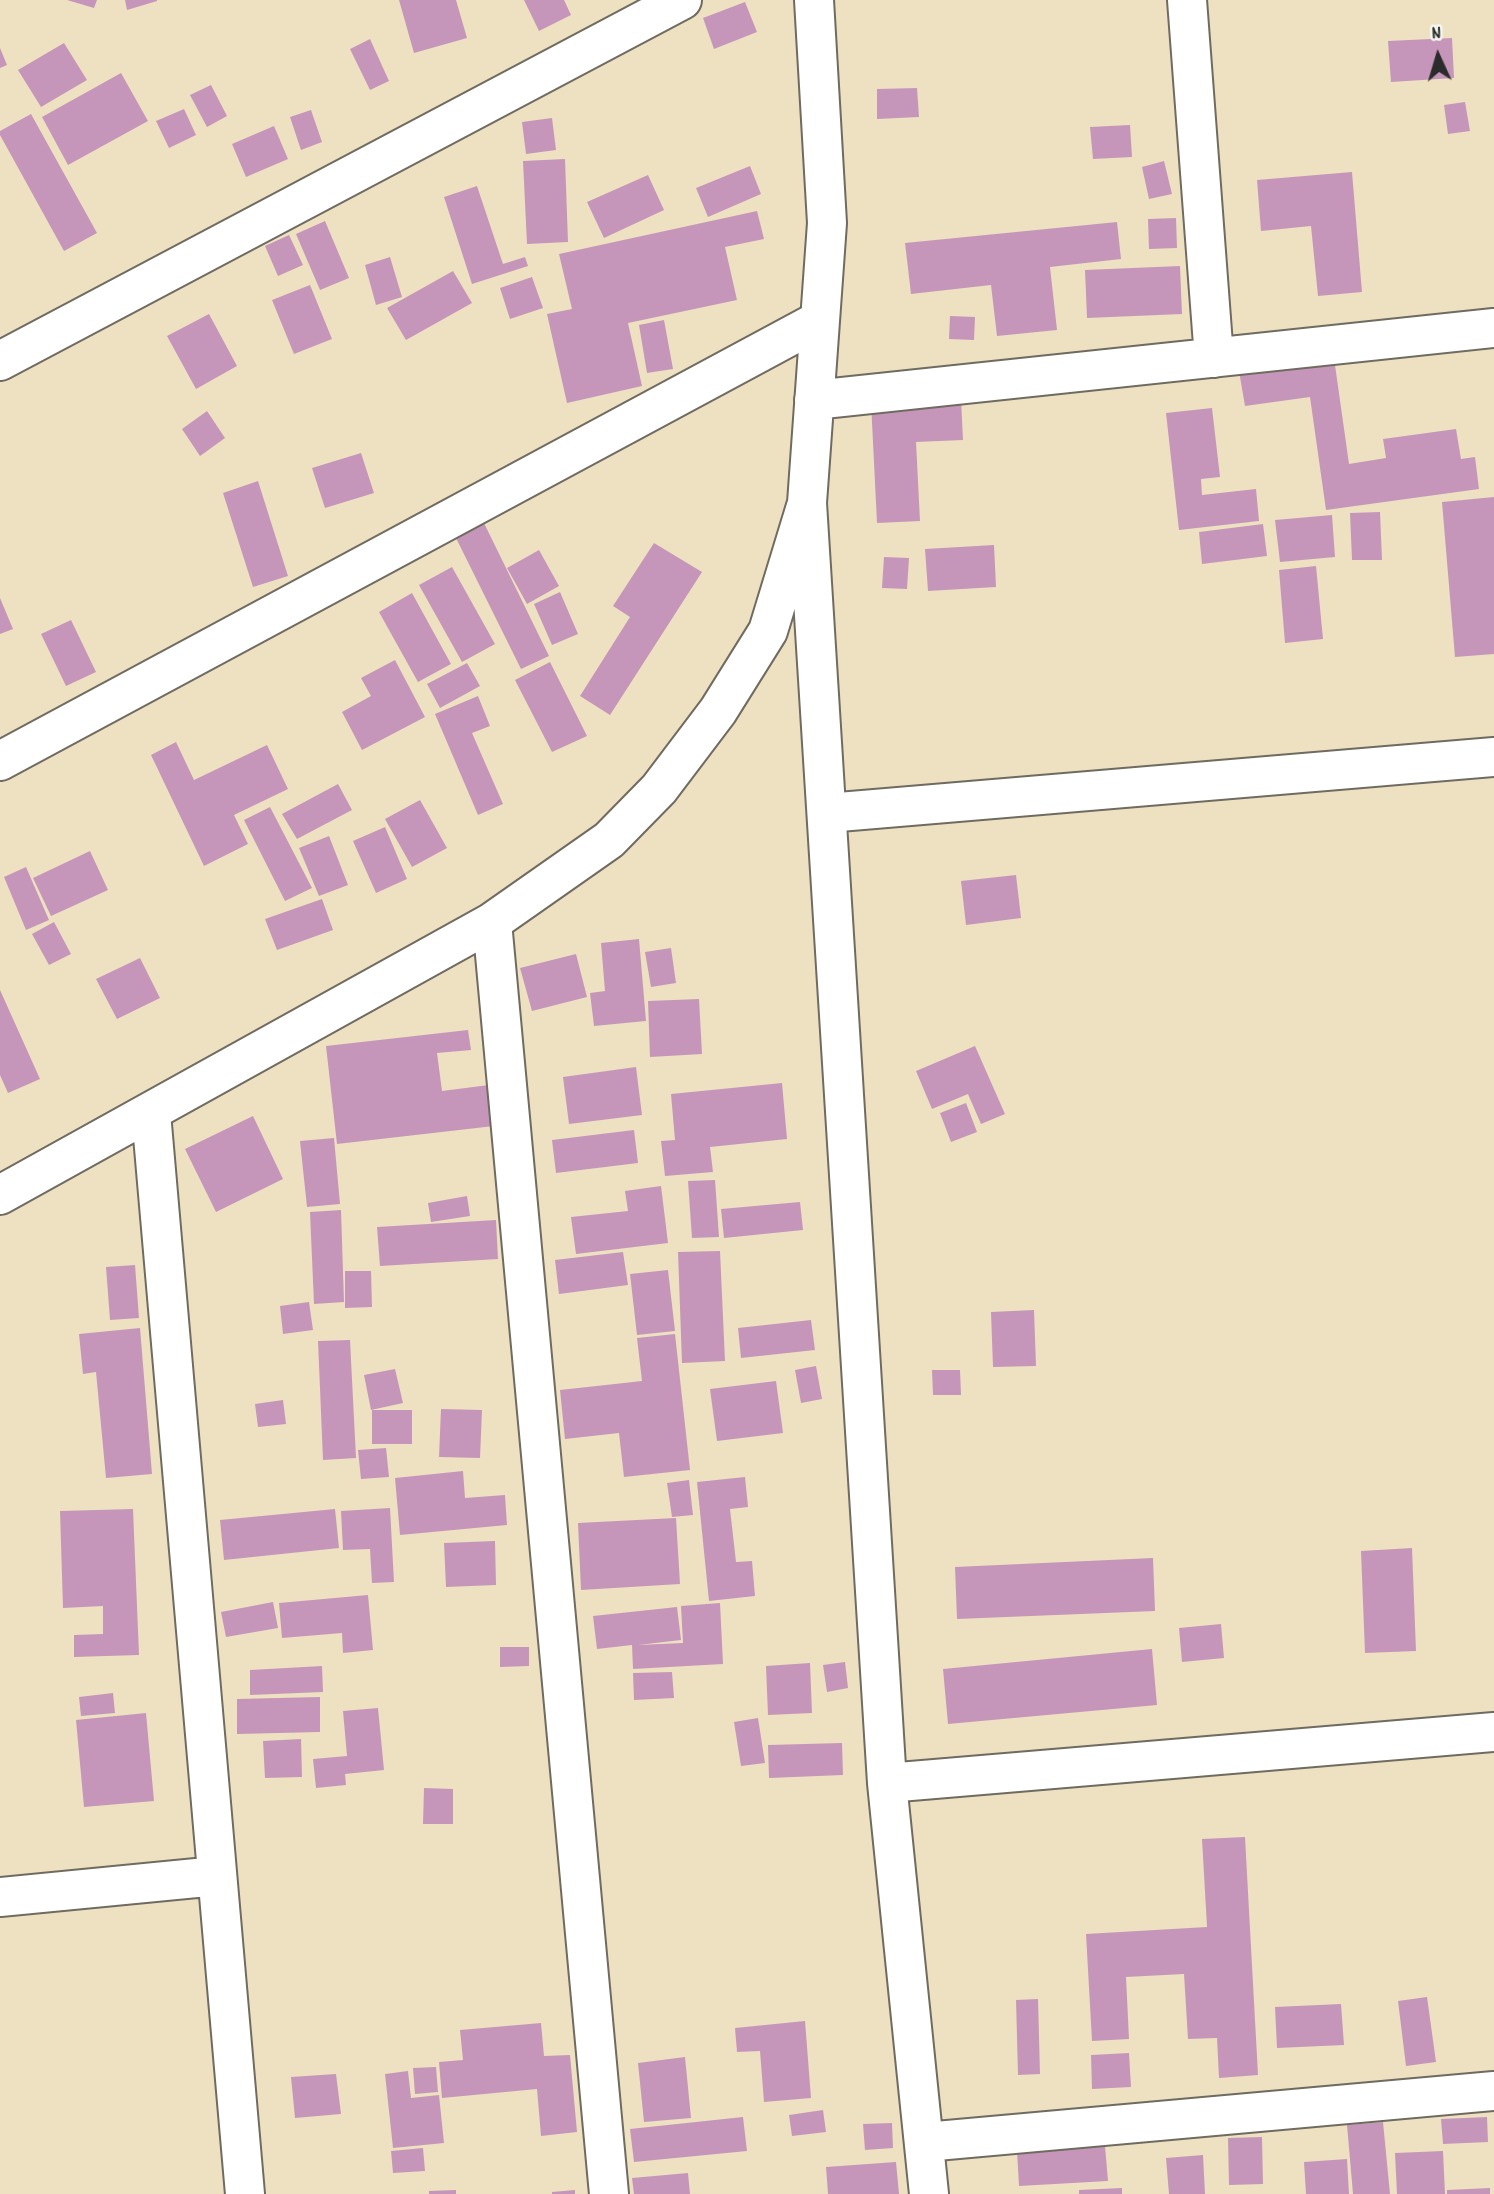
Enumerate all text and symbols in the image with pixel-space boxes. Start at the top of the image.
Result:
north arrow [1403,21,1473,91]
text: N [1431,21,1442,48]

